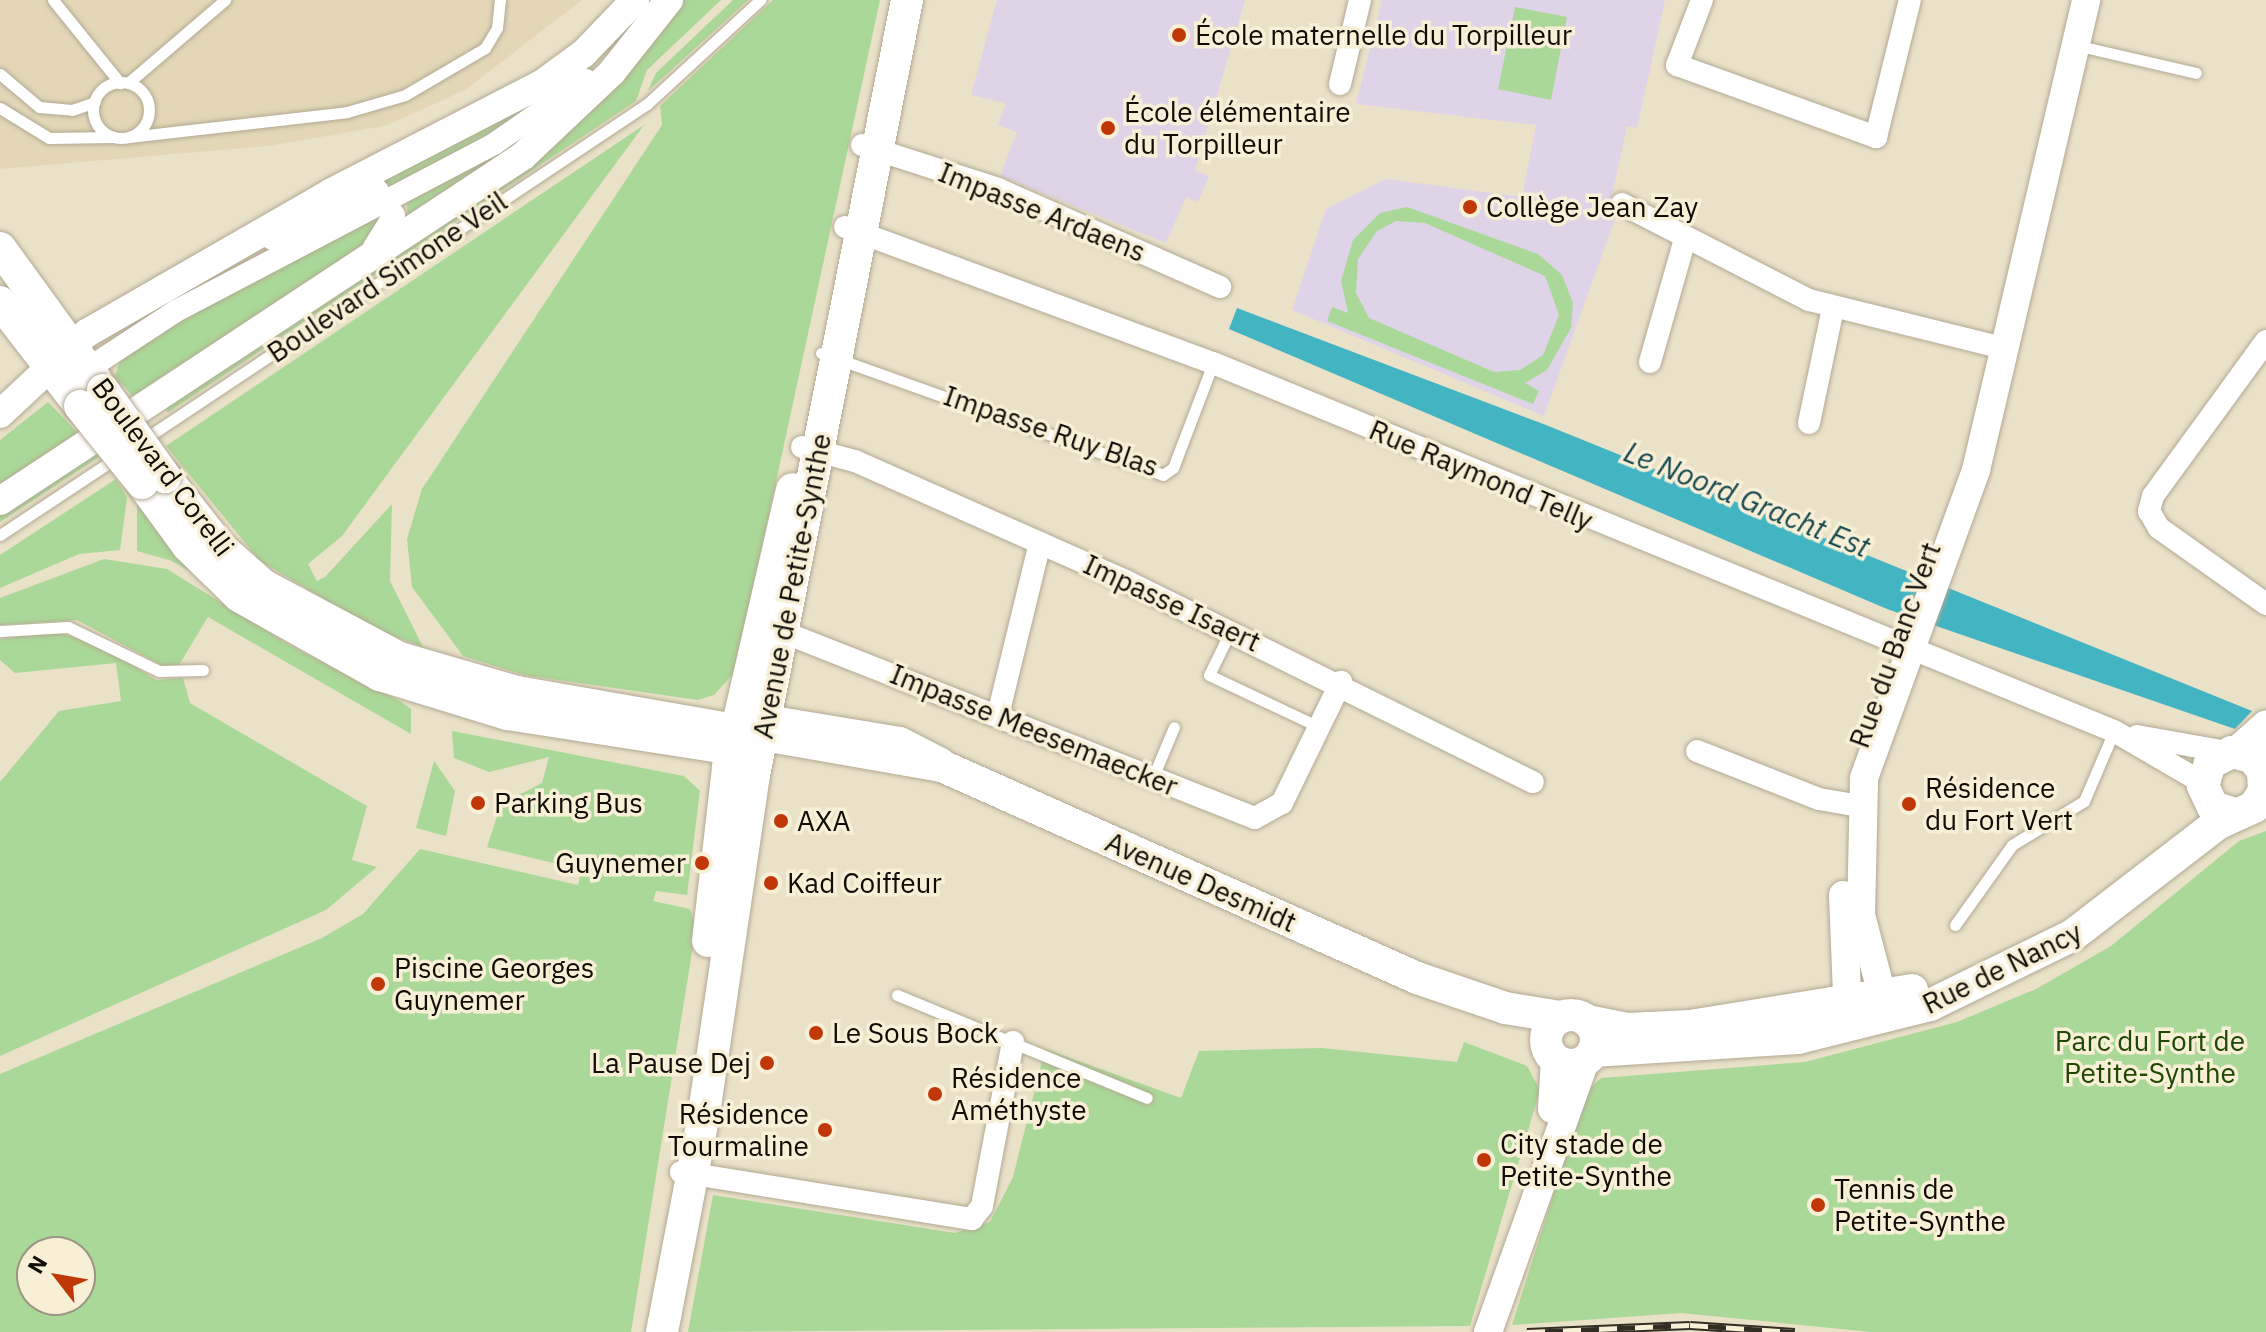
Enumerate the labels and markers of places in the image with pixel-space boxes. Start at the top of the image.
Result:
place label: École maternelle du Torpilleur [1195,18,1572,52]
marker: École maternelle du Torpilleur [1170,26,1188,44]
place label: École élémentaire du Torpilleur [1124,95,1351,161]
marker: École élémentaire du Torpilleur [1099,119,1117,137]
place label: Collège Jean Zay [1486,190,1698,224]
marker: Collège Jean Zay [1461,198,1479,216]
place label: Résidence du Fort Vert [1925,771,2073,837]
place label: Parking Bus [494,786,643,820]
marker: Parking Bus [469,794,487,812]
marker: Résidence du Fort Vert [1900,795,1918,813]
place label: AXA [797,804,850,838]
marker: AXA [772,812,790,830]
place label: Guynemer [555,846,686,880]
marker: Guynemer [693,854,711,872]
place label: Kad Coiffeur [787,866,942,900]
marker: Kad Coiffeur [762,874,780,892]
place label: Piscine Georges Guynemer [394,951,594,1017]
marker: Piscine Georges Guynemer [369,975,387,993]
place label: Le Sous Bock [832,1016,999,1050]
marker: Le Sous Bock [807,1024,825,1042]
place label: La Pause Dej [591,1046,751,1080]
marker: La Pause Dej [758,1054,776,1072]
place label: Résidence Améthyste [951,1061,1087,1127]
marker: Résidence Améthyste [926,1085,944,1103]
place label: Résidence Tourmaline [668,1097,809,1163]
marker: Résidence Tourmaline [816,1121,834,1139]
place label: City stade de Petite-Synthe [1500,1127,1672,1193]
marker: City stade de Petite-Synthe [1475,1151,1493,1169]
place label: Tennis de Petite-Synthe [1834,1172,2006,1238]
marker: Tennis de Petite-Synthe [1809,1196,1827,1214]

